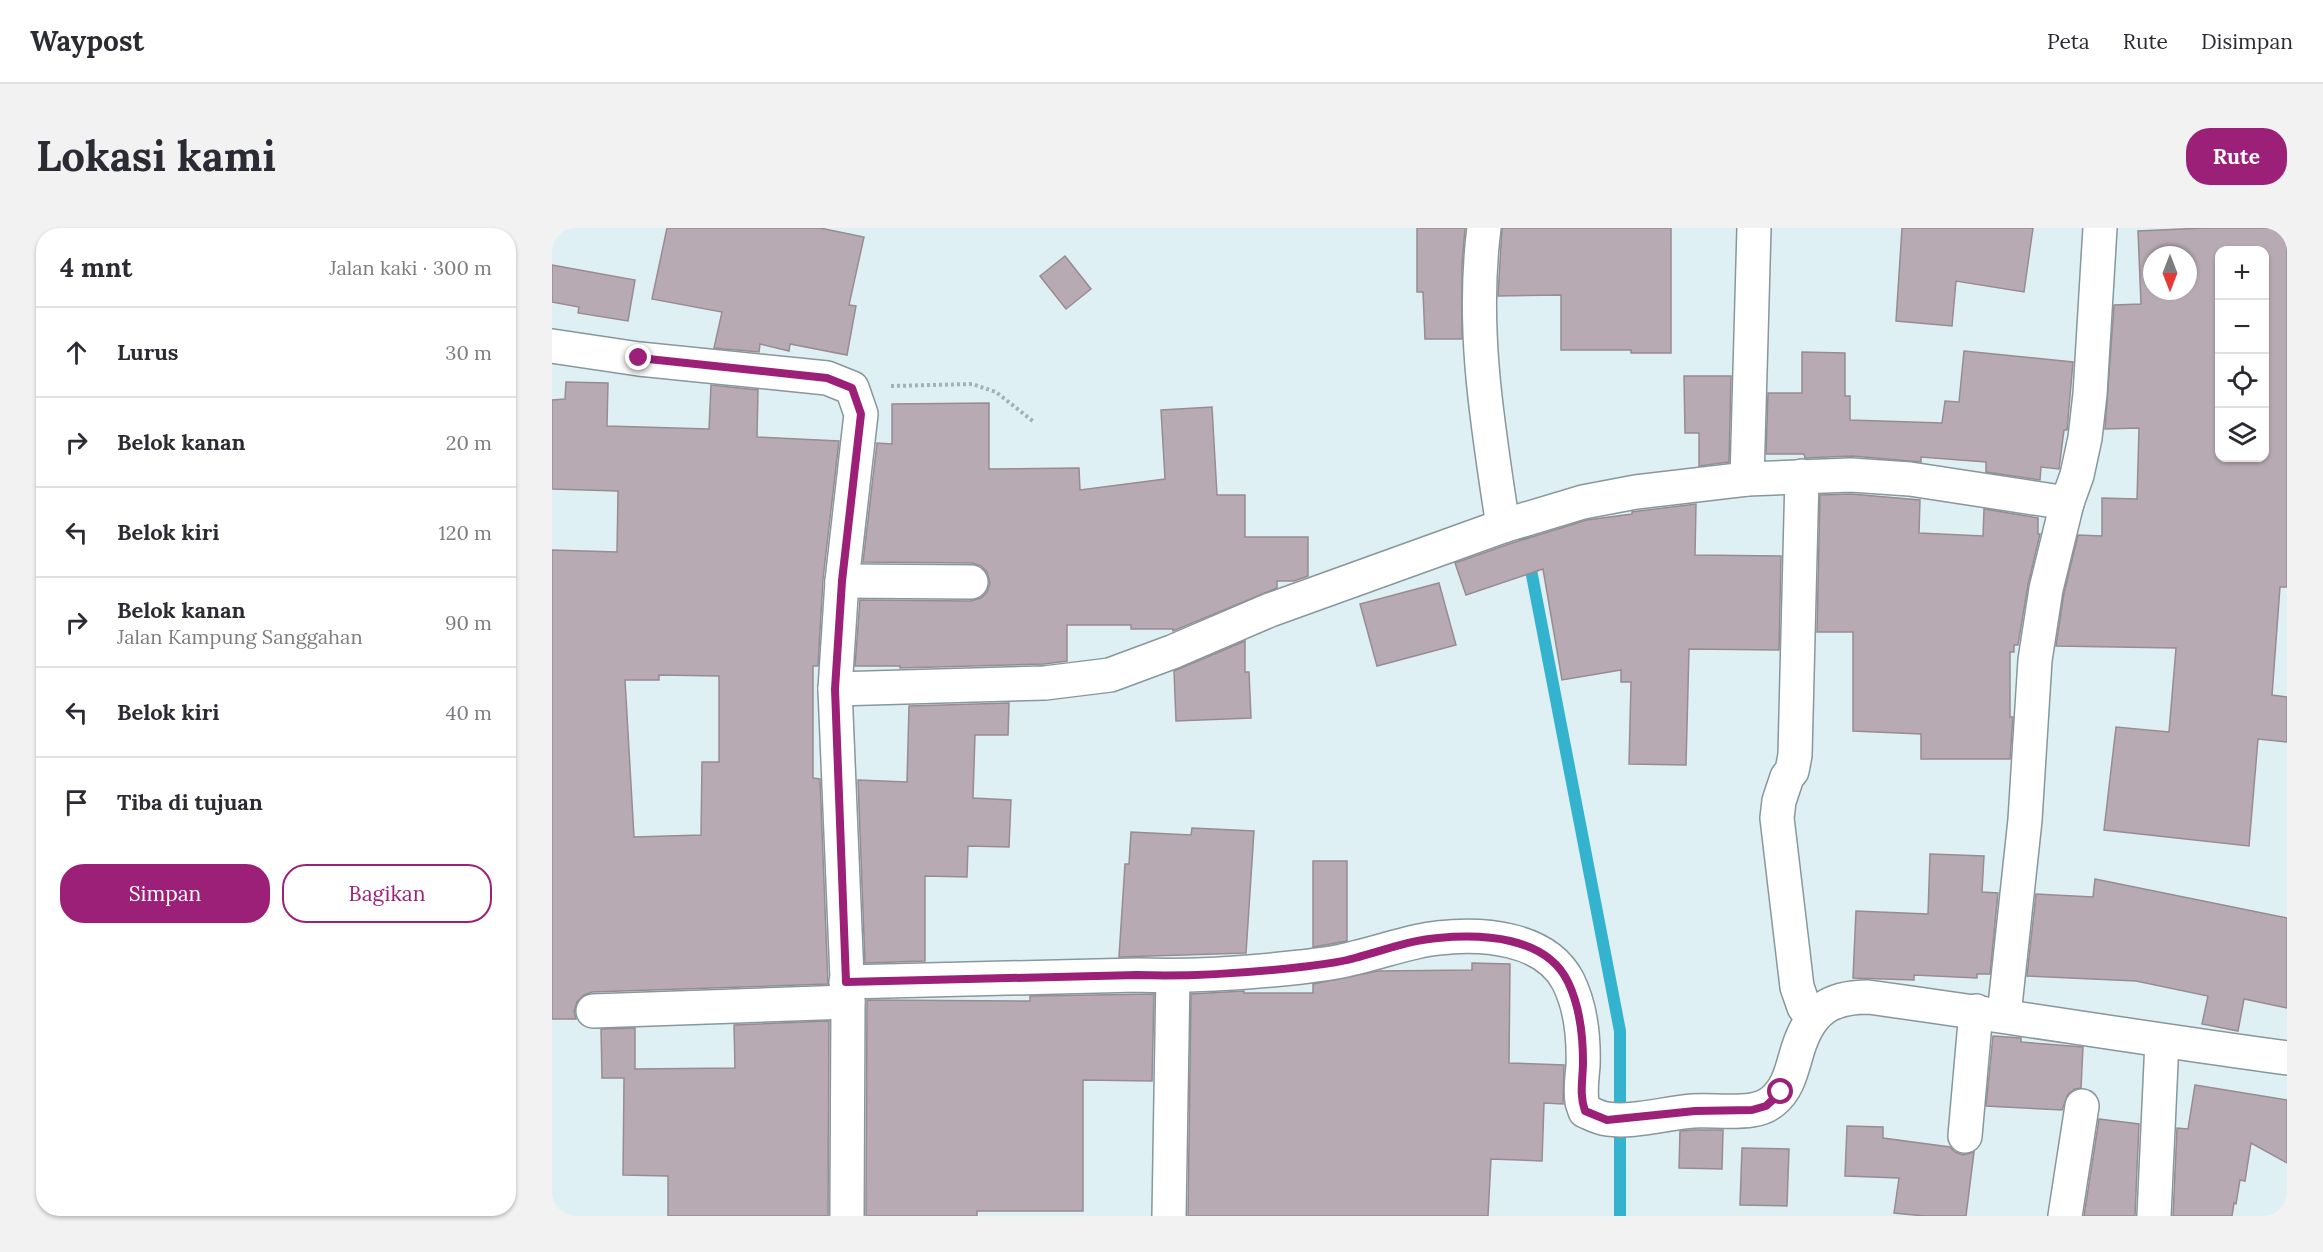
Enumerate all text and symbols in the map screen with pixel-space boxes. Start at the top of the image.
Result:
text: Waypost [30,23,144,59]
text: Peta [2047,28,2090,55]
text: Rute [2123,28,2168,55]
text: Disimpan [2201,28,2293,55]
button: Rute [2186,128,2287,185]
text: Lokasi kami [36,129,276,183]
north arrow [2143,246,2197,300]
map controls [2215,246,2269,462]
button: + [2215,246,2269,300]
text: 4 mnt [60,251,132,284]
text: Jalan kaki · 300 m [329,255,492,280]
button: − [2215,300,2269,354]
icon: ahead [60,336,93,369]
text: Lurus [117,338,179,366]
text: 30 m [445,340,492,365]
route end [625,344,651,370]
button: locate [2215,354,2269,408]
button: layers [2215,408,2269,462]
icon: right [60,426,93,459]
text: Belok kanan [117,428,246,456]
text: 20 m [446,430,492,455]
icon: left [60,516,93,549]
text: Belok kiri [117,518,219,546]
text: 120 m [438,520,492,545]
text: Belok kanan [117,596,246,624]
icon: right [60,606,93,639]
text: 90 m [445,610,492,635]
text: Jalan Kampung Sanggahan [117,624,363,649]
icon: left [60,696,93,729]
text: Belok kiri [117,698,219,726]
text: 40 m [446,700,492,725]
icon: arrive [60,786,93,819]
text: Tiba di tujuan [117,788,263,816]
button: Simpan [60,864,270,923]
button: Bagikan [282,864,492,923]
route start [1767,1078,1793,1104]

